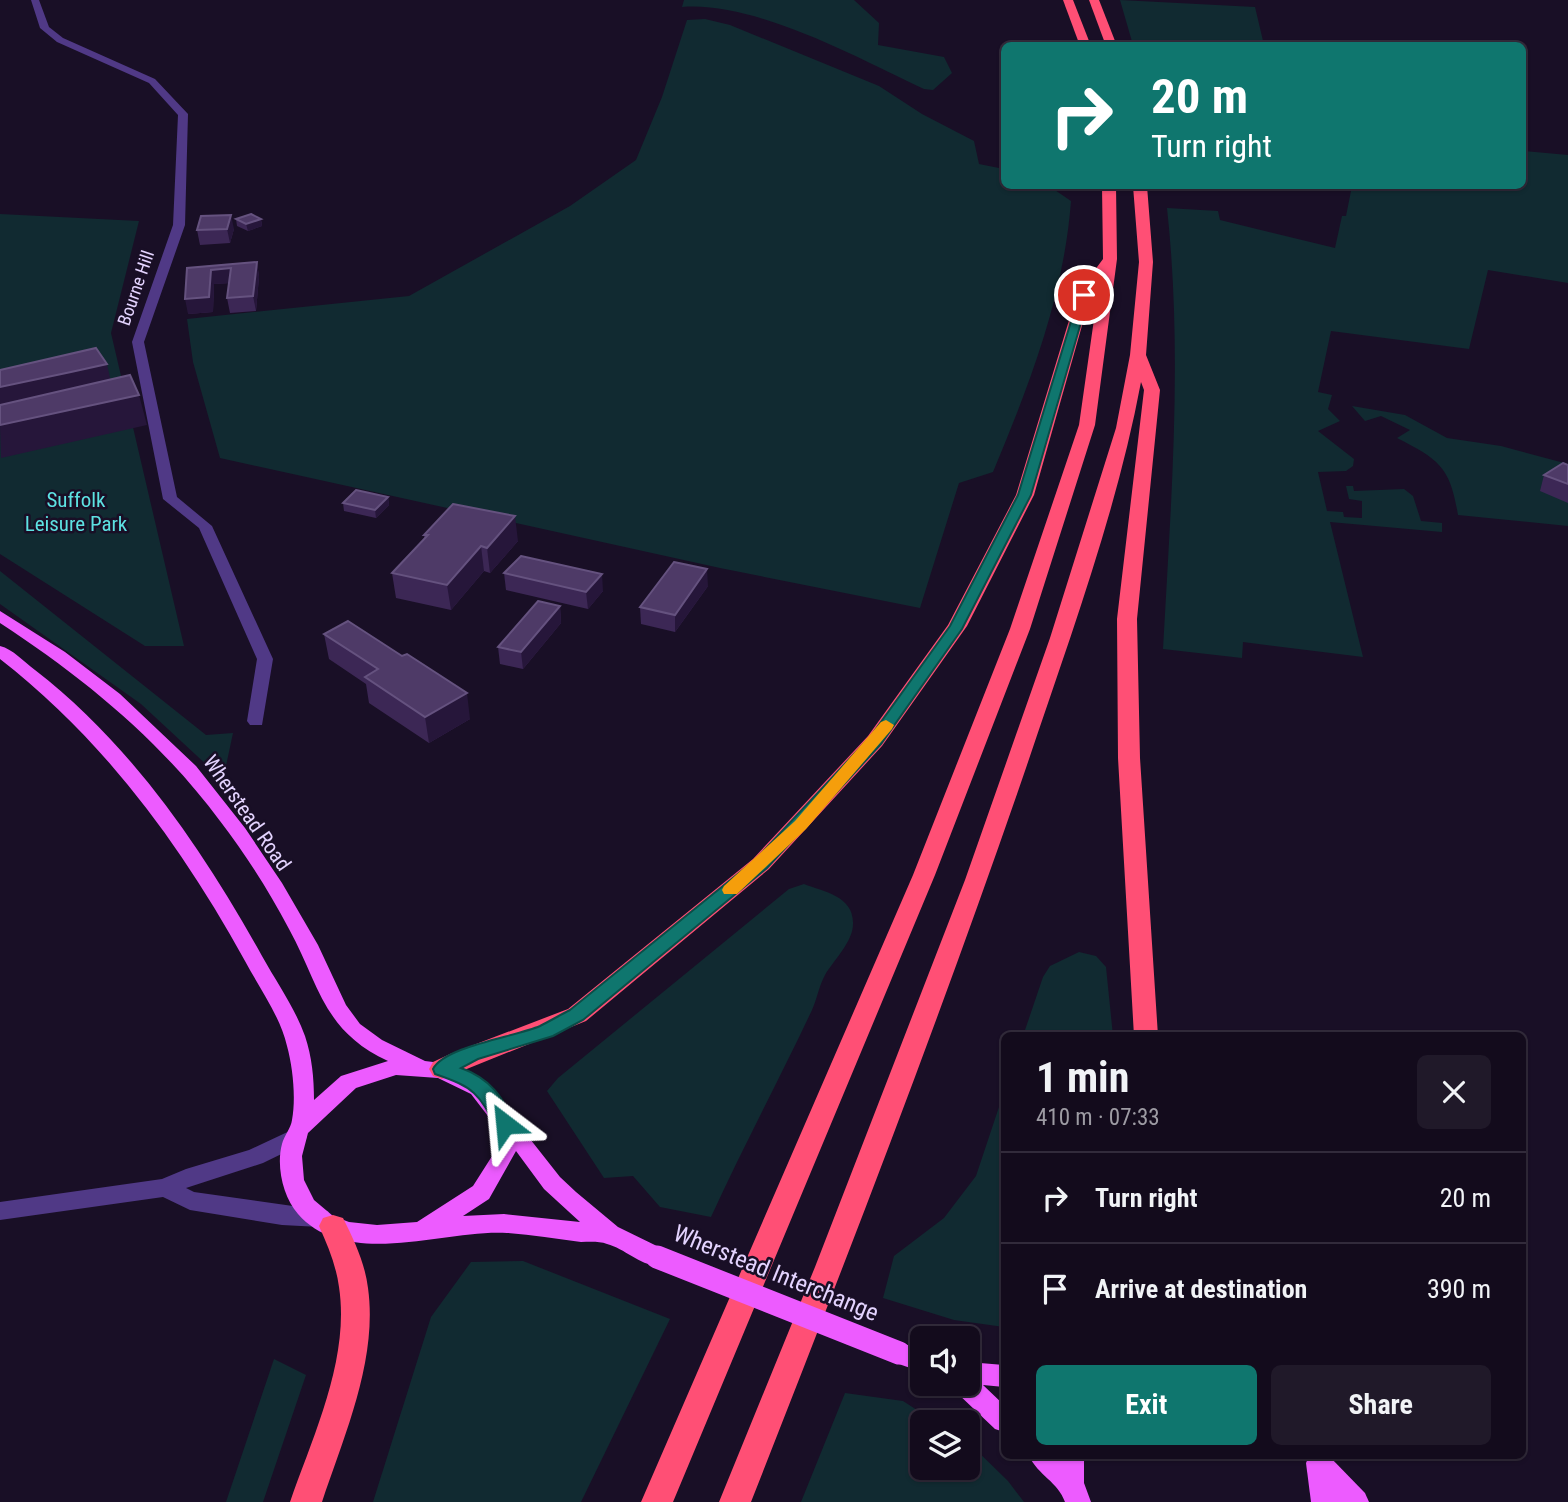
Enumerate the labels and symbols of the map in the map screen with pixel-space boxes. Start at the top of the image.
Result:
street label: Bourne Hill [113,248,158,328]
pin [1054,265,1114,325]
park label: Suffolk Leisure Park [25,488,128,536]
street label: Wherstead Road [198,751,296,875]
position arrow [468,1087,542,1161]
street label: Wherstead Interchange [669,1219,883,1327]

